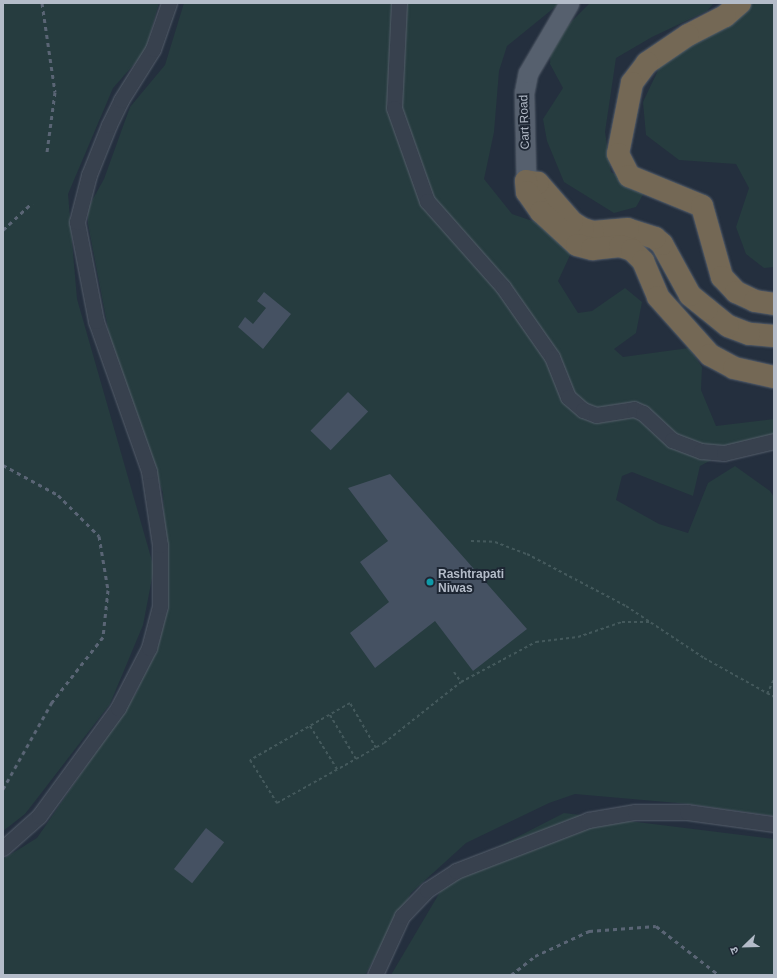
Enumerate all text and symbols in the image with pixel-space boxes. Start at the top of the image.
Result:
street label: Cart Road [517,94,533,150]
place label: Rashtrapati Niwas [438,568,504,596]
marker: Rashtrapati Niwas [425,577,435,587]
north arrow [725,926,765,966]
text: उ [727,945,741,956]

